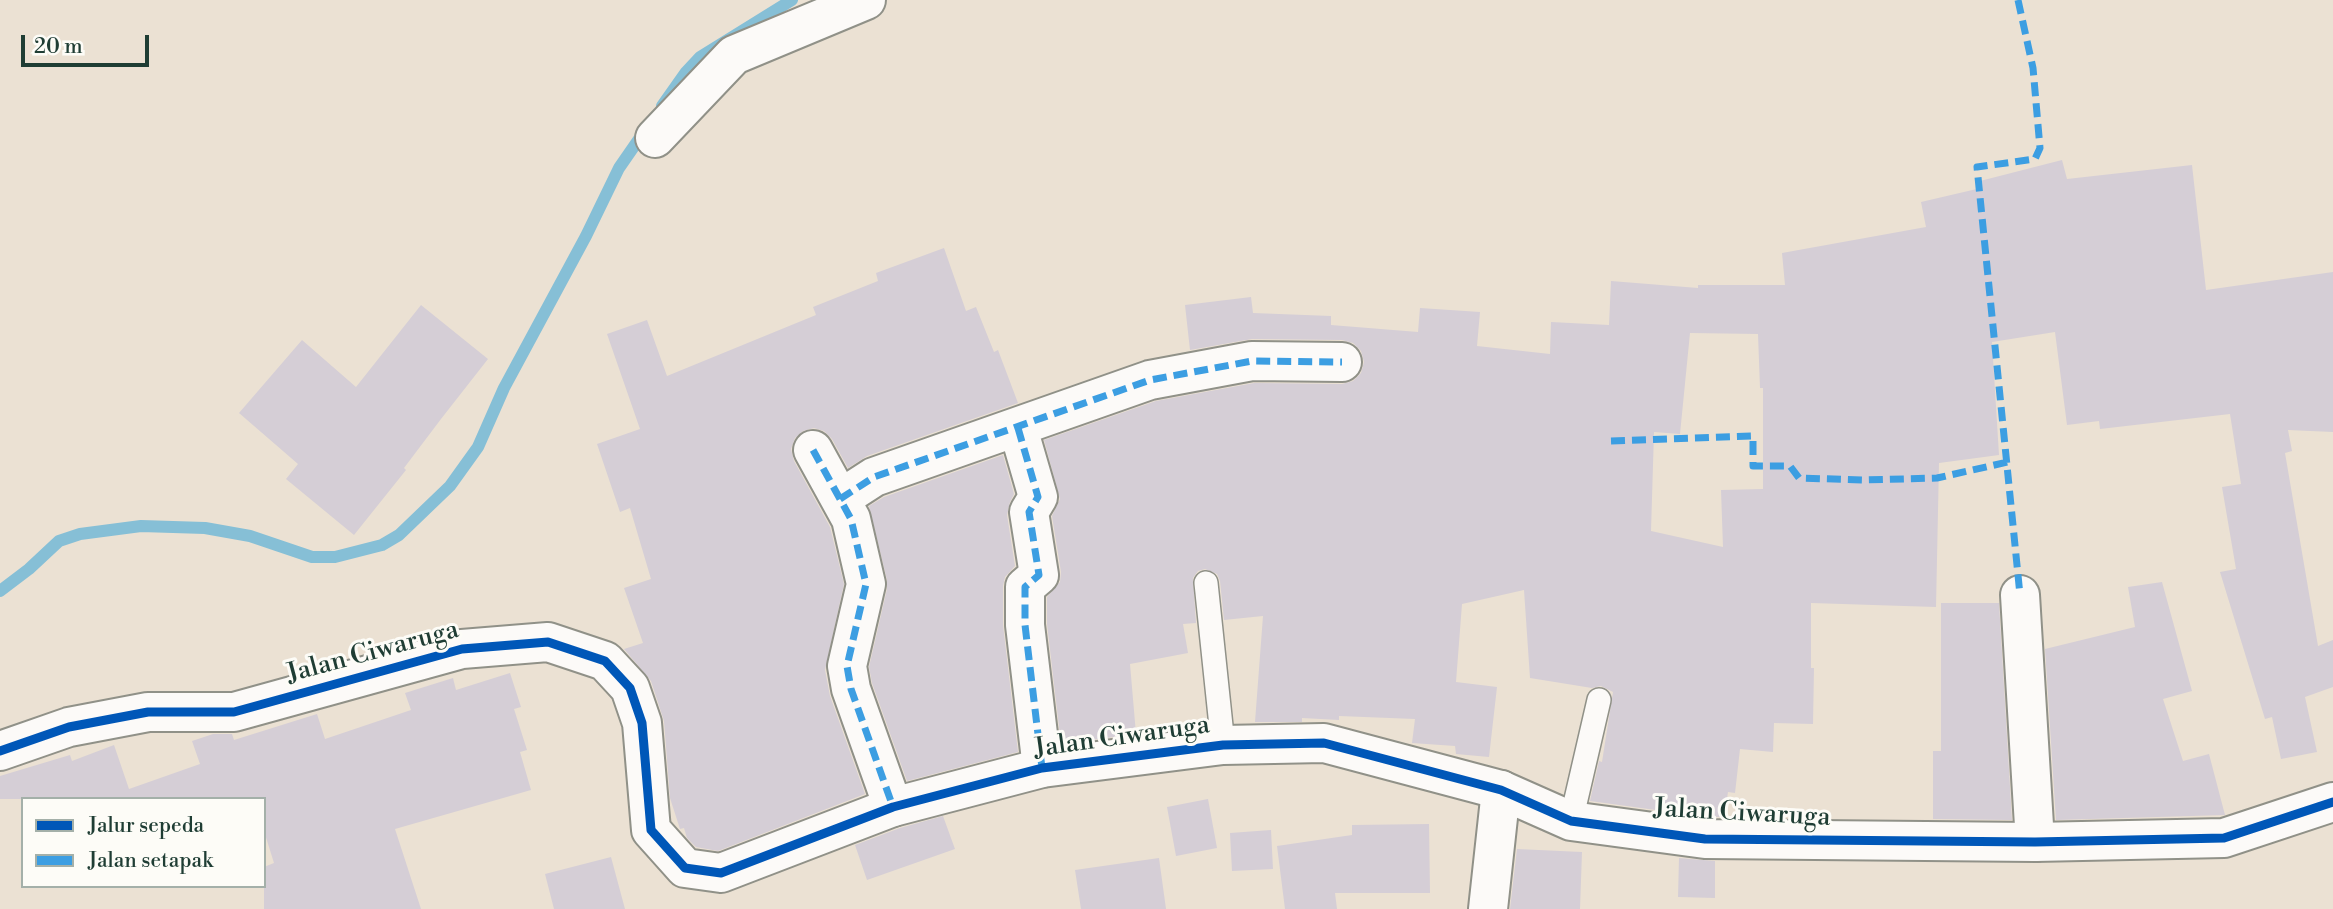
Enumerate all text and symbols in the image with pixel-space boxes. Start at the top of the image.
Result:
scale bar [24,21,152,65]
text: 20 m [34,34,83,60]
street label: Jalan Ciwaruga [284,615,462,691]
street label: Jalan Ciwaruga [1032,710,1212,766]
street label: Jalan Ciwaruga [1653,794,1831,834]
legend [21,797,266,888]
text: Jalur sepeda [88,813,204,839]
text: Jalan setapak [88,848,213,874]

